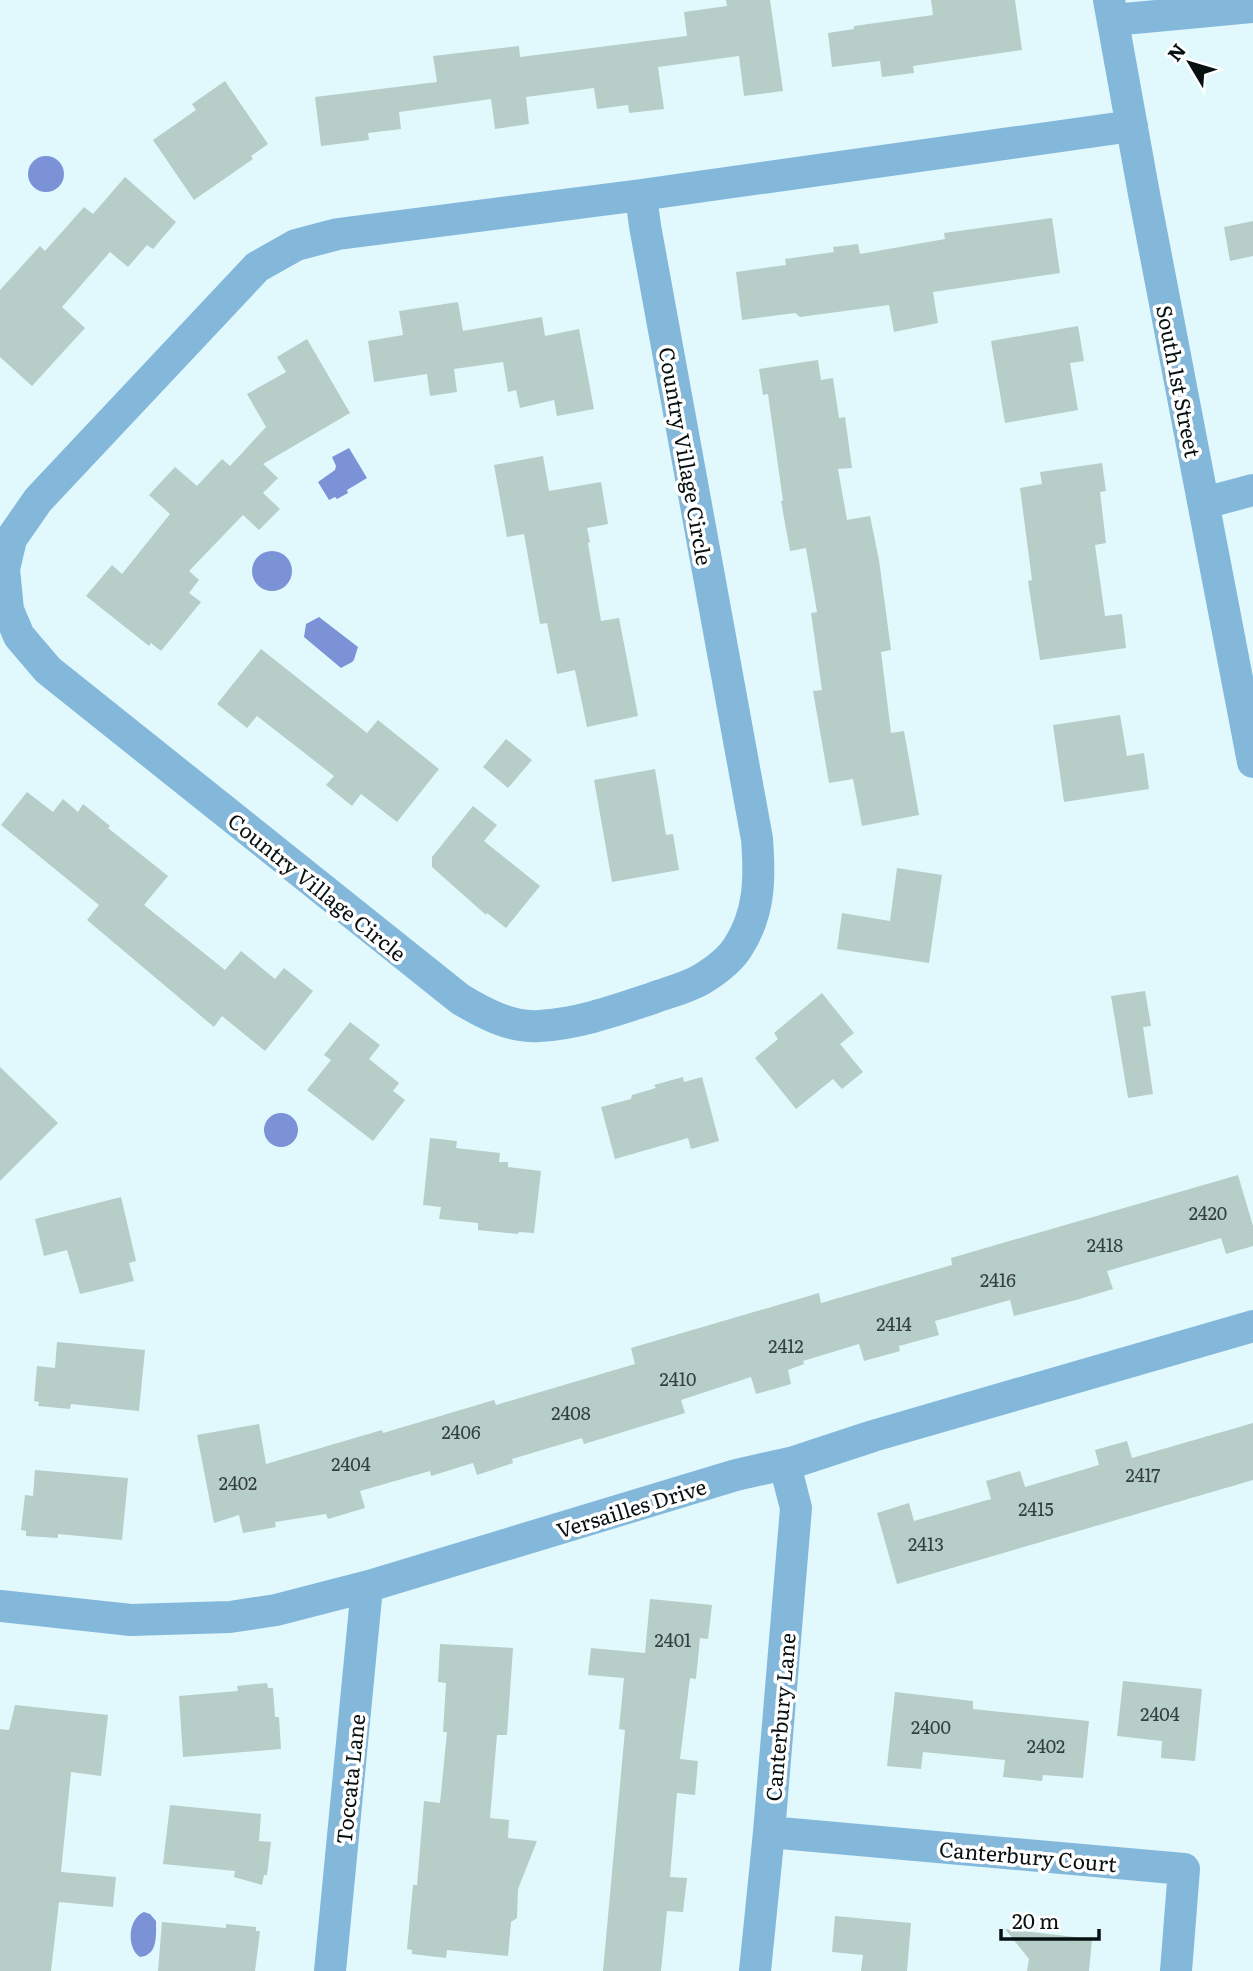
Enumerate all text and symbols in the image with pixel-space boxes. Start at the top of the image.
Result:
north arrow [1155,28,1225,98]
text: N [1160,37,1192,67]
street label: South 1st Street [1150,302,1210,460]
street label: Country Village Circle [653,344,721,568]
street label: Country Village Circle [222,804,414,968]
house number: 2420 [1189,1199,1227,1226]
house number: 2418 [1087,1231,1123,1258]
house number: 2416 [980,1266,1016,1293]
house number: 2414 [876,1310,912,1337]
house number: 2412 [768,1332,804,1359]
house number: 2410 [660,1365,696,1392]
house number: 2408 [551,1399,591,1426]
house number: 2406 [441,1418,481,1445]
house number: 2404 [331,1450,371,1477]
house number: 2417 [1126,1461,1160,1488]
house number: 2402 [219,1469,257,1496]
street label: Versailles Drive [552,1469,710,1545]
house number: 2415 [1018,1495,1054,1522]
house number: 2413 [908,1530,944,1557]
house number: 2401 [655,1626,691,1653]
street label: Canterbury Lane [756,1631,802,1802]
house number: 2404 [1140,1700,1180,1727]
street label: Toccata Lane [327,1712,371,1846]
house number: 2400 [911,1713,951,1740]
house number: 2402 [1027,1732,1065,1759]
street label: Canterbury Court [938,1832,1119,1878]
scale bar [1001,1898,1099,1942]
text: 20 m [1012,1904,1059,1935]

